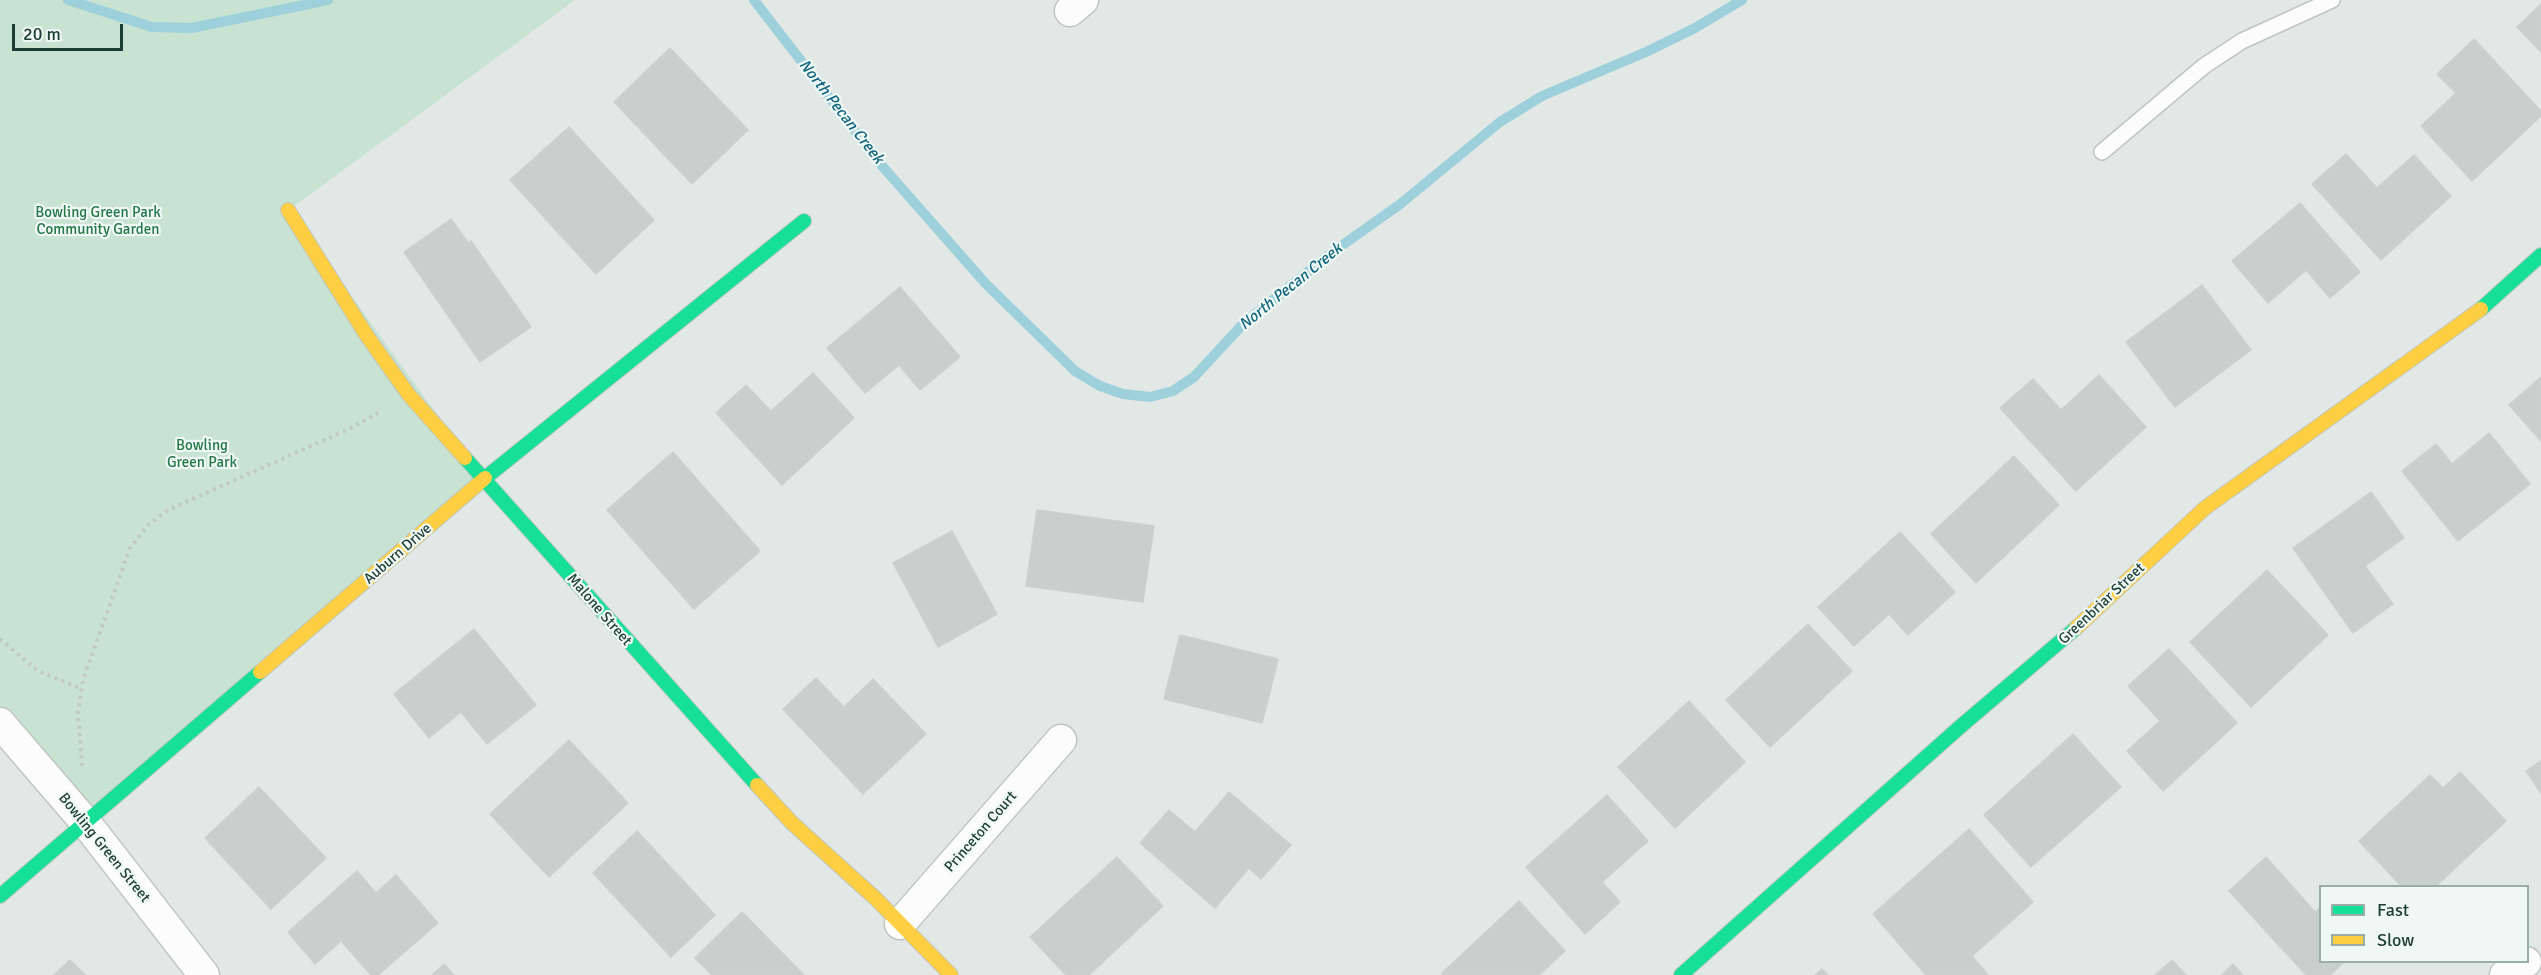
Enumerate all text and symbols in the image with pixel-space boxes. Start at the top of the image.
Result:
scale bar [15,12,126,50]
text: 20 m [23,23,61,45]
water label: North Pecan Creek [794,56,888,168]
park label: Bowling Green Park Community Garden [35,204,161,239]
water label: North Pecan Creek [1236,240,1346,334]
park label: Bowling Green Park [167,437,237,472]
street label: Auburn Drive [360,520,436,588]
street label: Greenbriar Street [2055,559,2149,649]
street label: Malone Street [563,570,635,650]
street label: Princeton Court [941,788,1021,876]
street label: Bowling Green Street [54,790,154,906]
legend [2319,885,2529,963]
text: Fast [2377,899,2409,921]
text: Slow [2377,929,2414,951]

